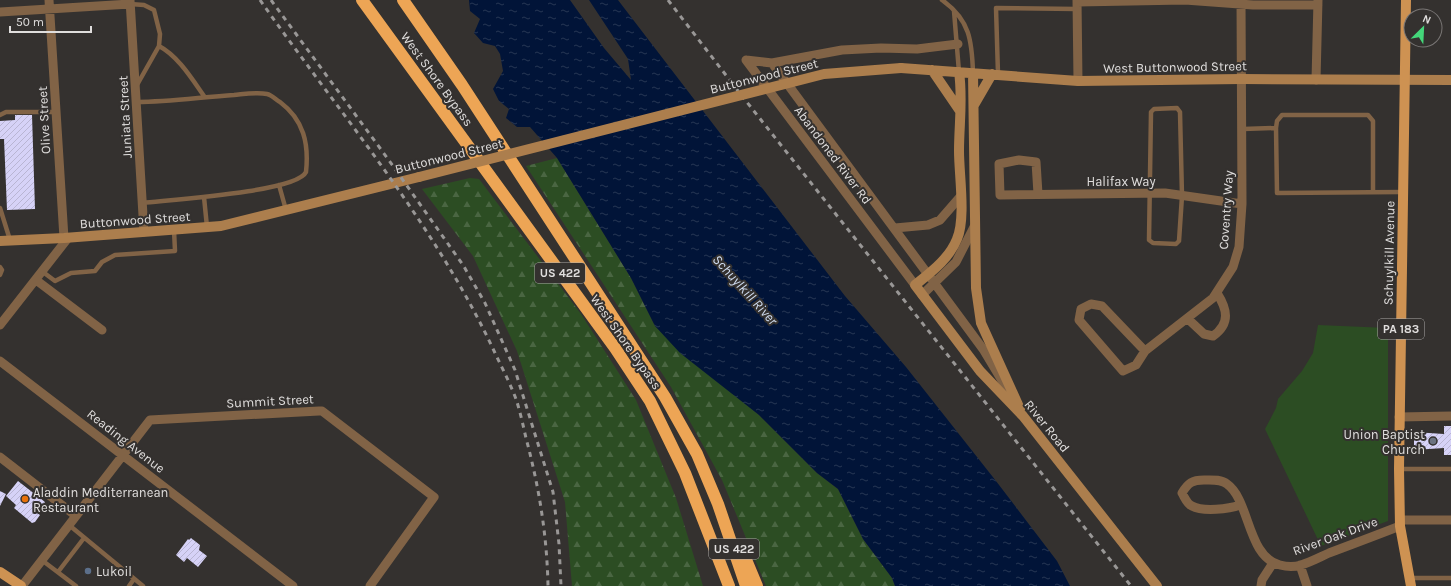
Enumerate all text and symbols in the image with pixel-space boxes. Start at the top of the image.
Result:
scale bar [10,8,91,34]
north arrow [1403,8,1443,48]
text: N [1421,12,1433,27]
text: 50 m [16,15,44,29]
street label: West Shore Bypass [398,29,476,129]
street label: Buttonwood Street [708,55,820,97]
street label: West Buttonwood Street [1103,58,1247,76]
street label: Juniata Street [115,75,135,159]
street label: Olive Street [35,86,53,154]
street label: Abandoned River Rd [791,103,875,207]
street label: Buttonwood Street [393,135,505,177]
street label: Coventry Way [1216,170,1236,250]
street label: Halifax Way [1086,174,1156,189]
street label: Schuylkill Avenue [1381,200,1397,305]
street label: Buttonwood Street [79,209,191,231]
water label: Schuylkill River [709,251,782,330]
road number: US 422 [535,263,585,283]
street label: West Shore Bypass [588,292,665,393]
road number: PA 183 [1378,319,1424,339]
street label: Summit Street [226,391,314,411]
street label: River Road [1021,397,1073,455]
street label: Reading Avenue [84,406,168,476]
place label: Union Baptist Church [1343,427,1425,457]
marker: Union Baptist Church [1428,436,1438,446]
place label: Aladdin Mediterranean Restaurant [33,485,168,515]
marker: Aladdin Mediterranean Restaurant [20,494,30,504]
street label: River Oak Drive [1291,514,1380,558]
road number: US 422 [709,539,759,559]
place label: Lukoil [96,564,132,579]
marker: Lukoil [83,566,93,576]

